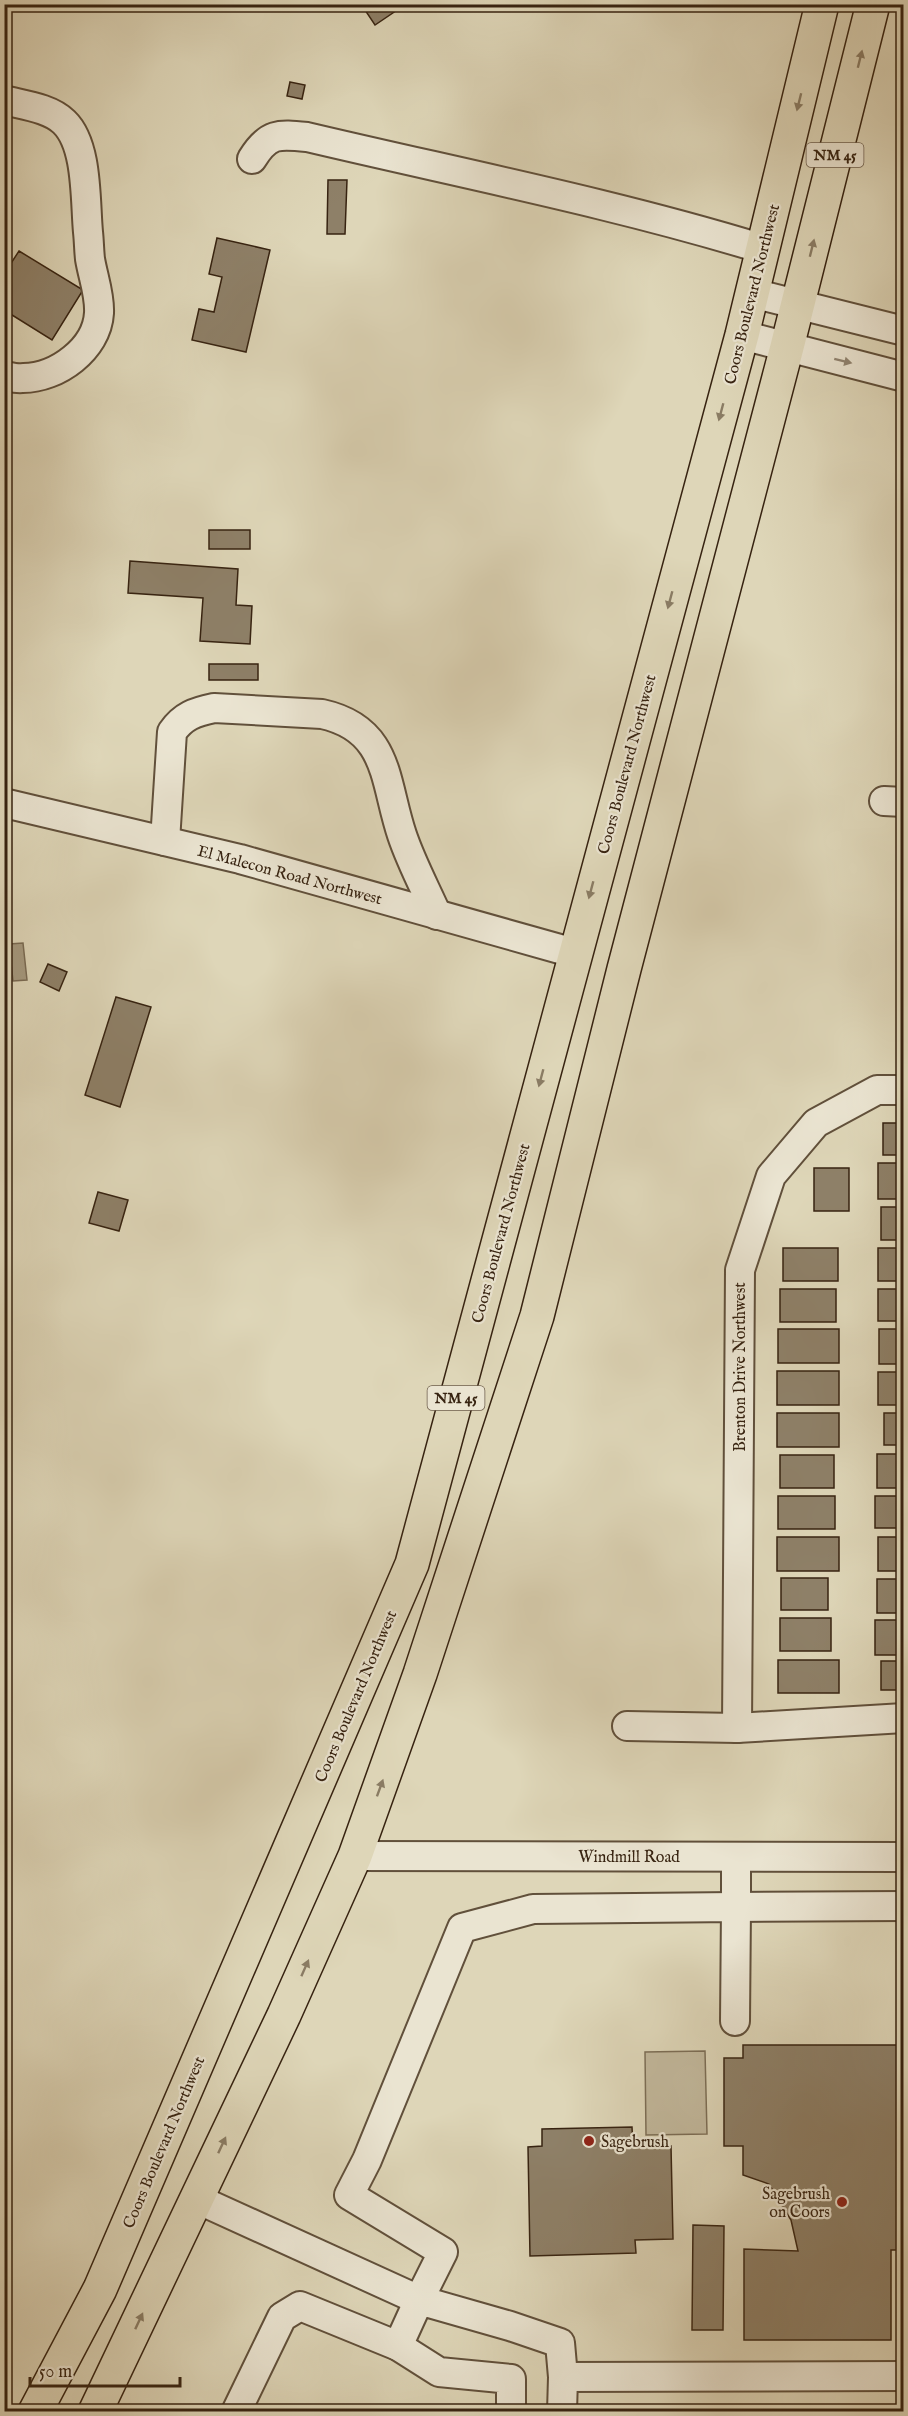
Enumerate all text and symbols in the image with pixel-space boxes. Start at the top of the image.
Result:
one-way arrow [855,50,865,68]
one-way arrow [793,93,803,111]
road number: NM 45 [806,143,864,167]
street label: Coors Boulevard Northwest [721,202,785,387]
one-way arrow [807,239,817,257]
one-way arrow [834,357,853,367]
one-way arrow [716,403,725,421]
one-way arrow [665,591,674,609]
street label: Coors Boulevard Northwest [594,672,662,857]
street label: El Malecon Road Northwest [195,842,384,910]
one-way arrow [586,881,596,899]
one-way arrow [536,1069,545,1087]
street label: Coors Boulevard Northwest [468,1141,536,1326]
street label: Brenton Drive Northwest [731,1282,751,1452]
road number: NM 45 [428,1386,484,1410]
street label: Coors Boulevard Northwest [311,1607,402,1786]
one-way arrow [375,1779,385,1797]
street label: Windmill Road [578,1848,680,1868]
one-way arrow [300,1960,309,1977]
street label: Coors Boulevard Northwest [119,2053,210,2232]
place label: Sagebrush [601,2133,669,2153]
marker: Sagebrush [582,2134,596,2148]
one-way arrow [218,2137,227,2154]
place label: Sagebrush on Coors [762,2185,830,2223]
marker: Sagebrush on Coors [835,2195,849,2209]
one-way arrow [134,2313,143,2330]
scale bar [30,2350,180,2388]
text: 50 m [39,2361,72,2384]

